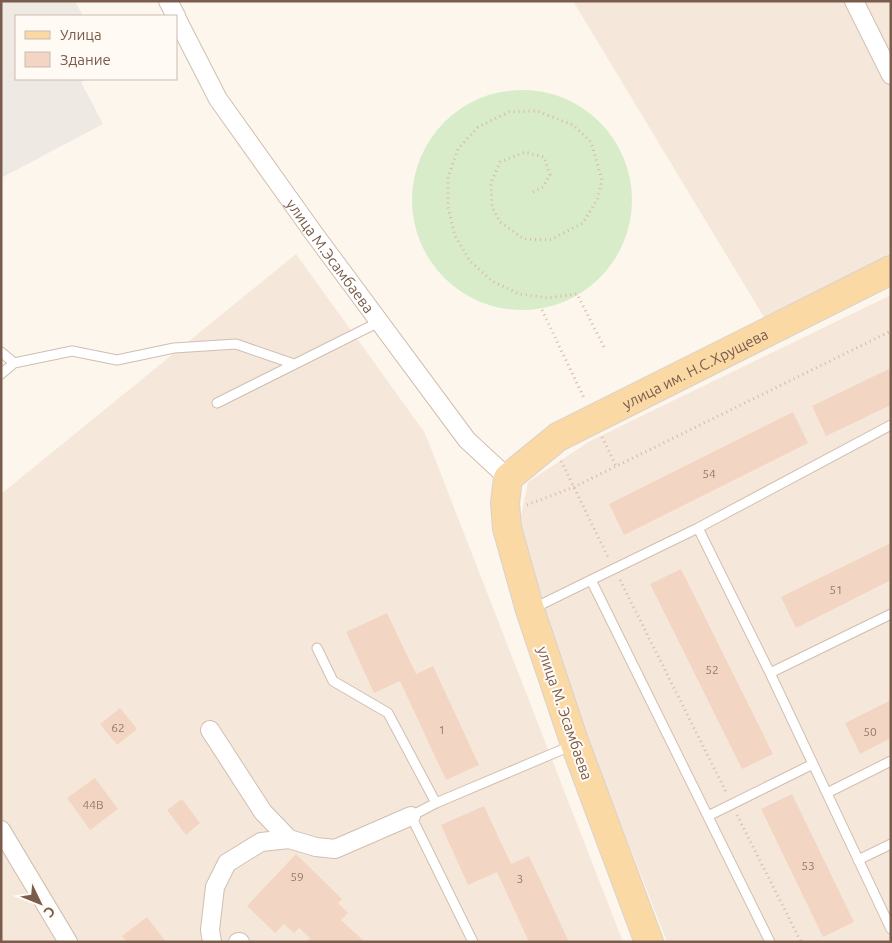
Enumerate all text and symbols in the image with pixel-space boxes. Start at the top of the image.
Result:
legend [15,15,178,80]
text: Улица [60,26,102,43]
text: Здание [60,51,111,68]
street label: улица М.Эсамбаева [283,195,378,316]
street label: улица им. Н.С.Хрущева [619,325,771,412]
house number: 54 [702,467,716,480]
house number: 51 [829,583,843,596]
street label: улица М. Эсамбаева [534,644,596,782]
house number: 52 [705,663,719,676]
house number: 62 [111,721,125,734]
house number: 1 [439,723,445,736]
house number: 50 [863,725,877,738]
house number: 44В [82,798,104,811]
house number: 53 [801,859,815,872]
house number: 59 [290,870,304,883]
house number: 3 [517,872,523,885]
north arrow [15,878,65,928]
text: С [41,903,58,921]

